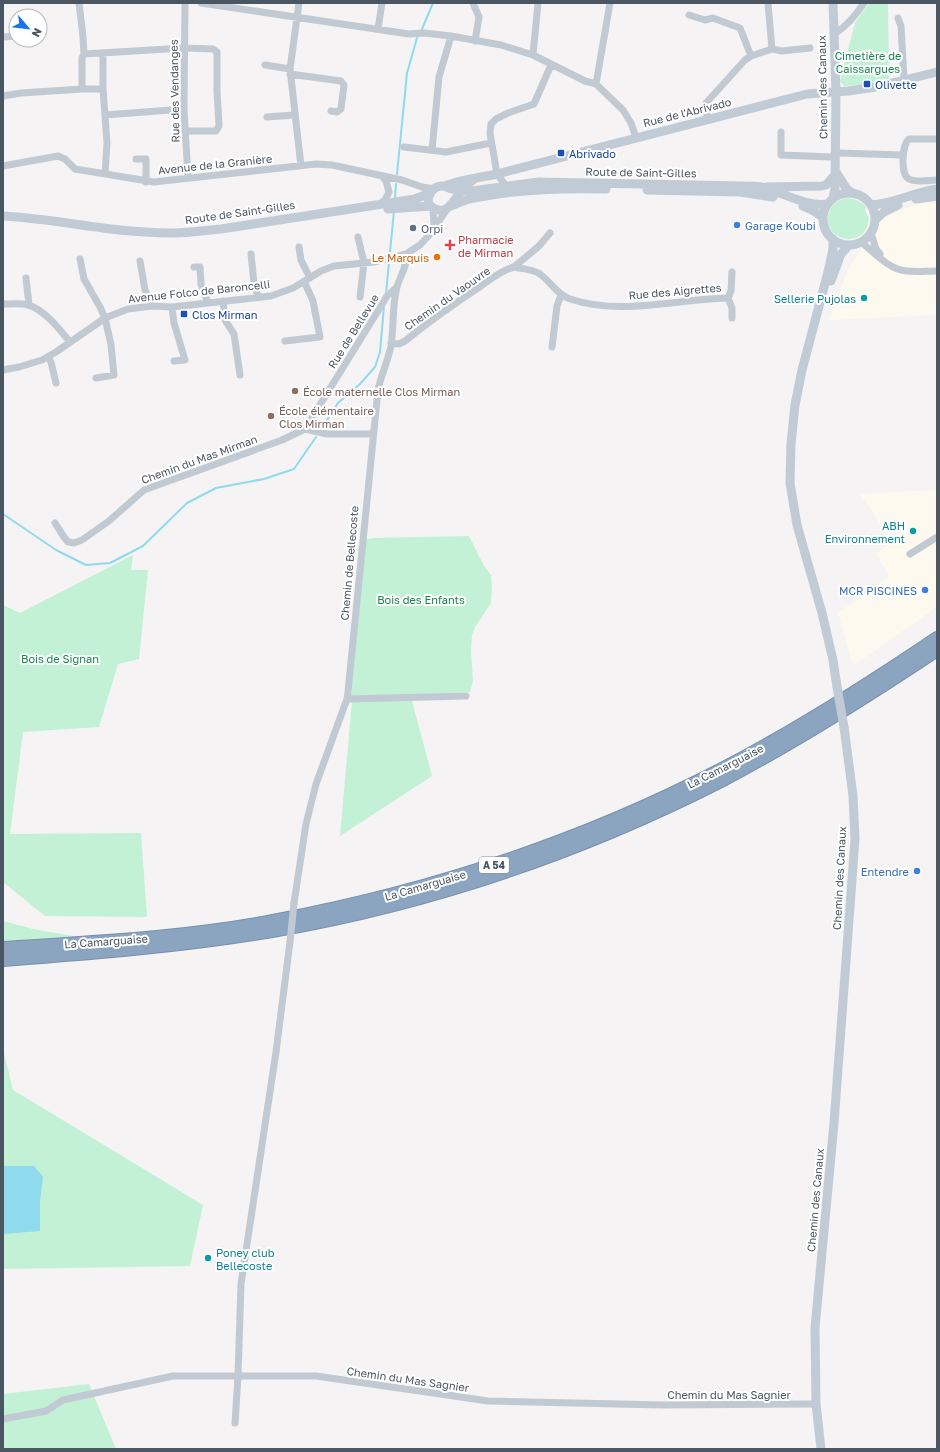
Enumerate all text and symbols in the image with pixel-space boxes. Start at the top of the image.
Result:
north arrow [8,8,48,48]
text: N [30,26,45,40]
street label: Chemin des Canaux [815,35,829,139]
street label: Rue des Vendanges [167,39,181,143]
park label: Cimetière de Caissargues [835,49,901,75]
place label: Olivette [875,78,917,91]
marker: Olivette [862,79,872,89]
street label: Rue de l'Abrivado [642,95,733,129]
place label: Abrivado [569,147,616,160]
marker: Abrivado [556,148,566,158]
street label: Avenue de la Granière [157,152,273,176]
street label: Route de Saint-Gilles [585,165,697,179]
street label: Route de Saint-Gilles [184,198,296,226]
place label: Garage Koubi [745,219,816,232]
marker: Garage Koubi [732,220,742,230]
place label: Orpi [421,222,443,235]
marker: Orpi [408,223,418,233]
place label: Pharmacie de Mirman [458,233,514,259]
marker: Pharmacie de Mirman [445,240,455,250]
place label: Le Marquis [372,251,429,264]
marker: Le Marquis [432,252,442,262]
street label: Chemin du Vaouvre [402,263,492,333]
street label: Avenue Folco de Baroncelli [127,277,271,305]
street label: Rue des Aigrettes [628,280,722,302]
street label: Rue de Bellevue [325,292,381,370]
place label: Sellerie Pujolas [774,292,856,305]
marker: Sellerie Pujolas [859,293,869,303]
place label: Clos Mirman [192,308,257,321]
marker: Clos Mirman [179,309,189,319]
place label: École maternelle Clos Mirman [303,385,460,398]
marker: École maternelle Clos Mirman [290,386,300,396]
place label: École élémentaire Clos Mirman [279,404,374,430]
marker: École élémentaire Clos Mirman [266,411,276,421]
street label: Chemin du Mas Mirman [139,432,259,486]
street label: Chemin de Bellecoste [338,505,360,621]
place label: ABH Environnement [825,519,905,545]
marker: ABH Environnement [908,526,918,536]
place label: MCR PISCINES [839,584,917,597]
marker: MCR PISCINES [920,585,930,595]
park label: Bois des Enfants [377,593,465,606]
park label: Bois de Signan [21,652,99,665]
street label: La Camarguaise [685,741,765,791]
street label: Chemin des Canaux [830,826,848,930]
road number: A 54 [479,857,509,873]
place label: Entendre [861,865,909,878]
marker: Entendre [912,866,922,876]
street label: La Camarguaise [383,867,467,903]
street label: La Camarguaise [64,932,148,950]
street label: Chemin des Canaux [804,1148,826,1252]
place label: Poney club Bellecoste [216,1246,275,1272]
marker: Poney club Bellecoste [203,1253,213,1263]
street label: Chemin du Mas Sagnier [346,1364,471,1394]
street label: Chemin du Mas Sagnier [667,1388,792,1401]

